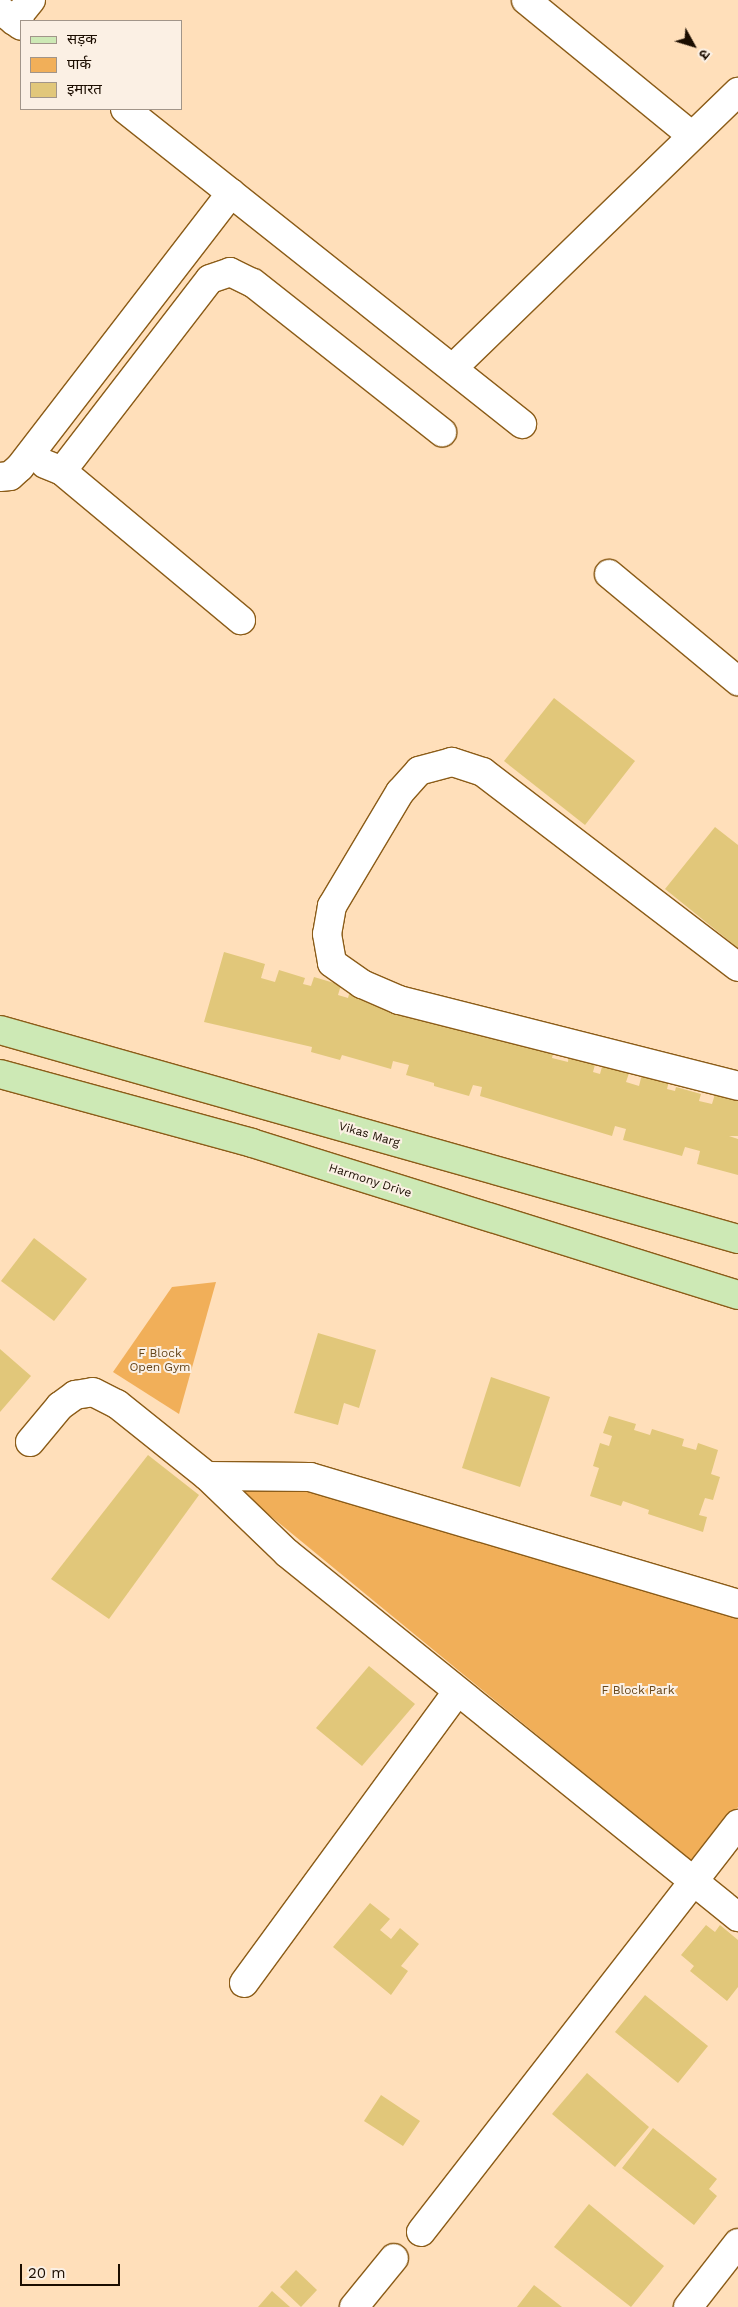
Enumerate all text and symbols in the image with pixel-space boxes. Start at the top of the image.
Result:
legend [20,20,182,110]
north arrow [668,20,718,70]
text: सड़क [67,30,97,48]
text: उ [696,46,713,63]
text: पार्क [67,55,91,73]
text: इमारत [67,80,102,98]
street label: Vikas Marg [337,1119,401,1151]
street label: Harmony Drive [327,1161,413,1201]
park label: F Block Open Gym [129,1347,191,1375]
park label: F Block Park [601,1684,675,1698]
scale bar [22,2254,122,2286]
text: 20 m [28,2264,66,2282]

